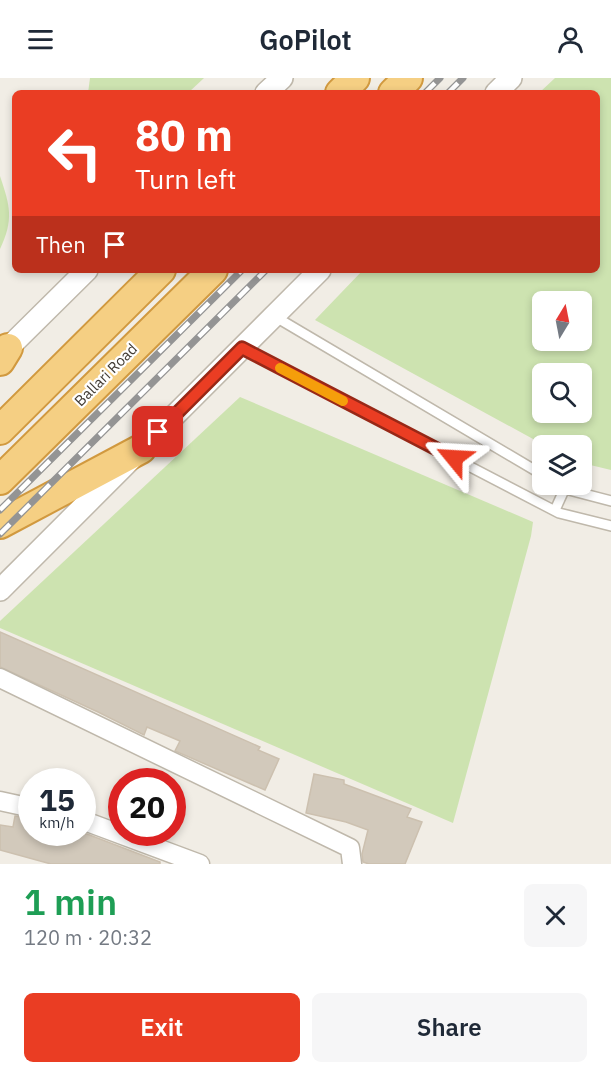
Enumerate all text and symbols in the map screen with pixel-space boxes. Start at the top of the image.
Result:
text: GoPilot [259,22,352,57]
icon: menu [24,23,57,56]
icon: person [554,23,587,56]
text: 80 m [135,108,233,163]
icon: left [36,114,114,192]
text: Turn left [135,161,236,196]
icon: arrive [98,228,131,261]
text: Then [36,230,86,259]
north arrow [532,291,592,351]
map controls [532,291,592,495]
street label: Ballari Road [70,339,141,410]
button: search [532,363,592,423]
pin [132,406,183,457]
icon: arrive [141,415,174,448]
position arrow [422,426,486,490]
button: layers [532,435,592,495]
speed limit sign: 20 [108,768,186,846]
text: 15 [39,780,75,819]
text: km/h [39,813,75,832]
text: 1 min [24,878,117,925]
button: close [524,884,587,947]
text: 120 m · 20:32 [24,924,152,951]
button: Exit [24,993,300,1062]
button: Share [312,993,587,1062]

